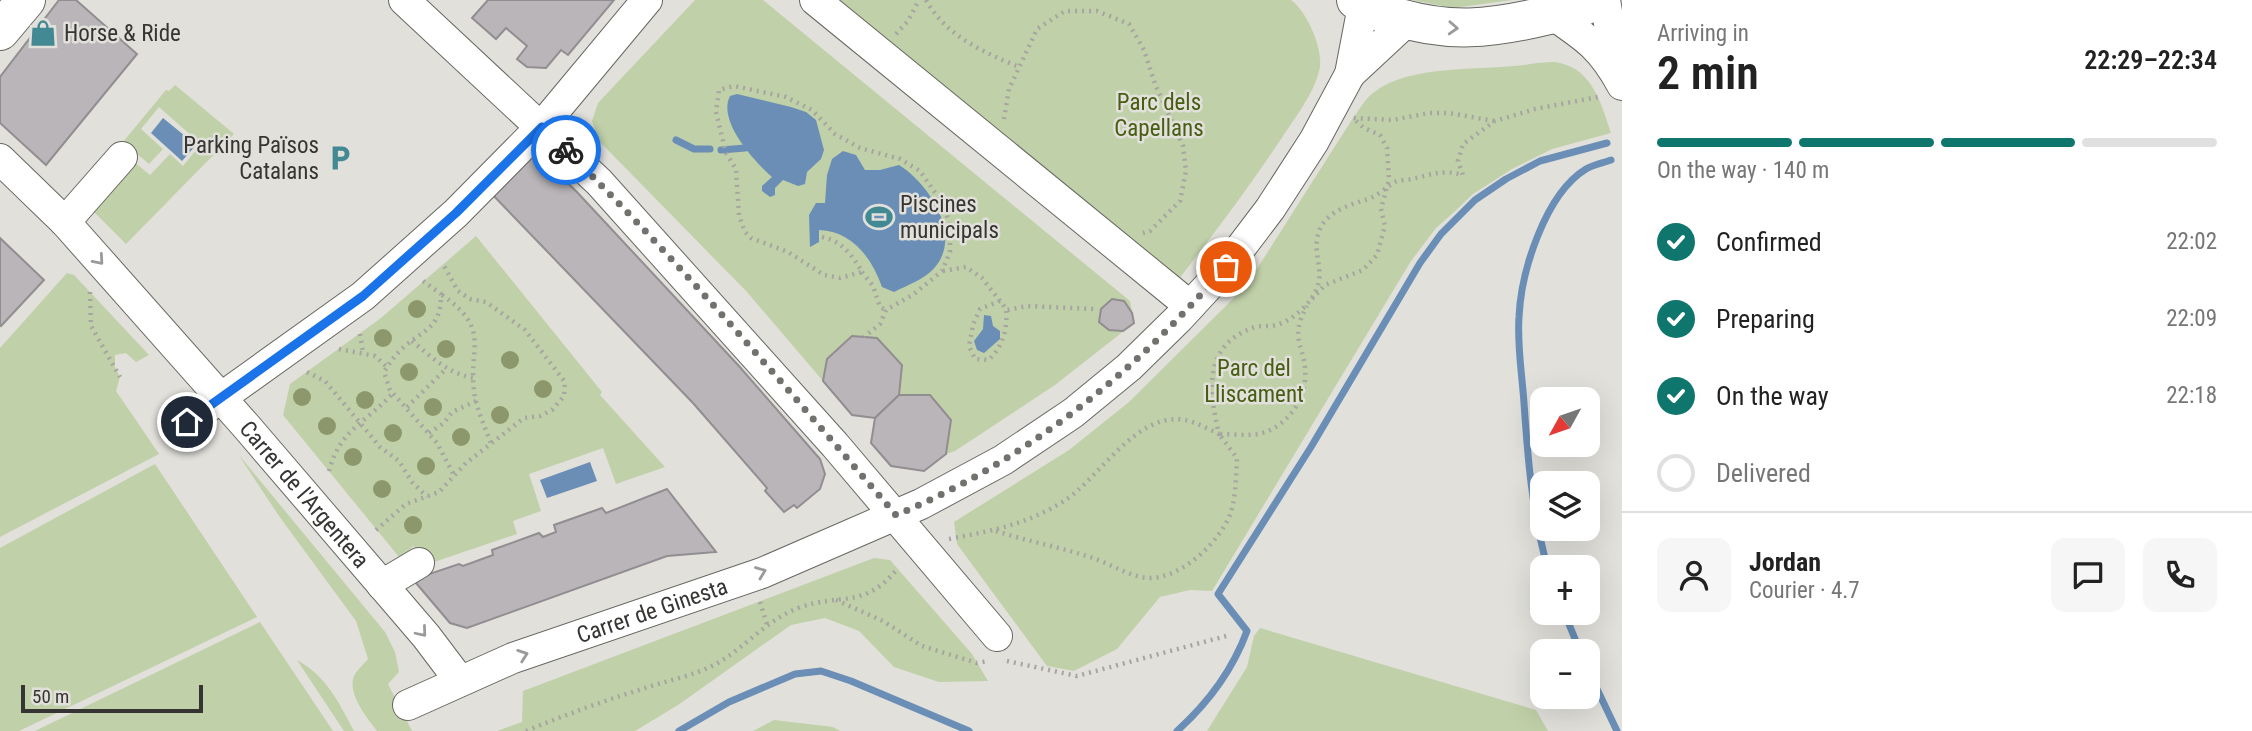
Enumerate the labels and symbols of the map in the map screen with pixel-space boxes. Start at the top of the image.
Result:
shop icon: Horse & Ride [28,18,58,48]
place label: Horse & Ride [64,20,181,47]
one-way arrow [1447,20,1458,35]
park label: Parc dels Capellans [1114,89,1204,142]
courier [531,115,601,185]
place label: Parking Països Catalans [183,132,319,185]
parking icon: Parking Països Catalans [325,143,355,173]
place label: Piscines municipals [900,191,999,244]
sports icon: Piscines municipals [864,202,894,232]
pin [1196,237,1256,297]
one-way arrow [91,252,103,265]
park label: Parc del Lliscament [1204,355,1304,408]
north arrow [1530,387,1600,457]
pin [157,392,217,452]
street label: Carrer de l'Argentera [234,415,374,573]
one-way arrow [755,567,767,581]
street label: Carrer de Ginesta [573,573,731,649]
one-way arrow [414,624,427,637]
one-way arrow [517,649,529,663]
scale bar [21,682,203,714]

